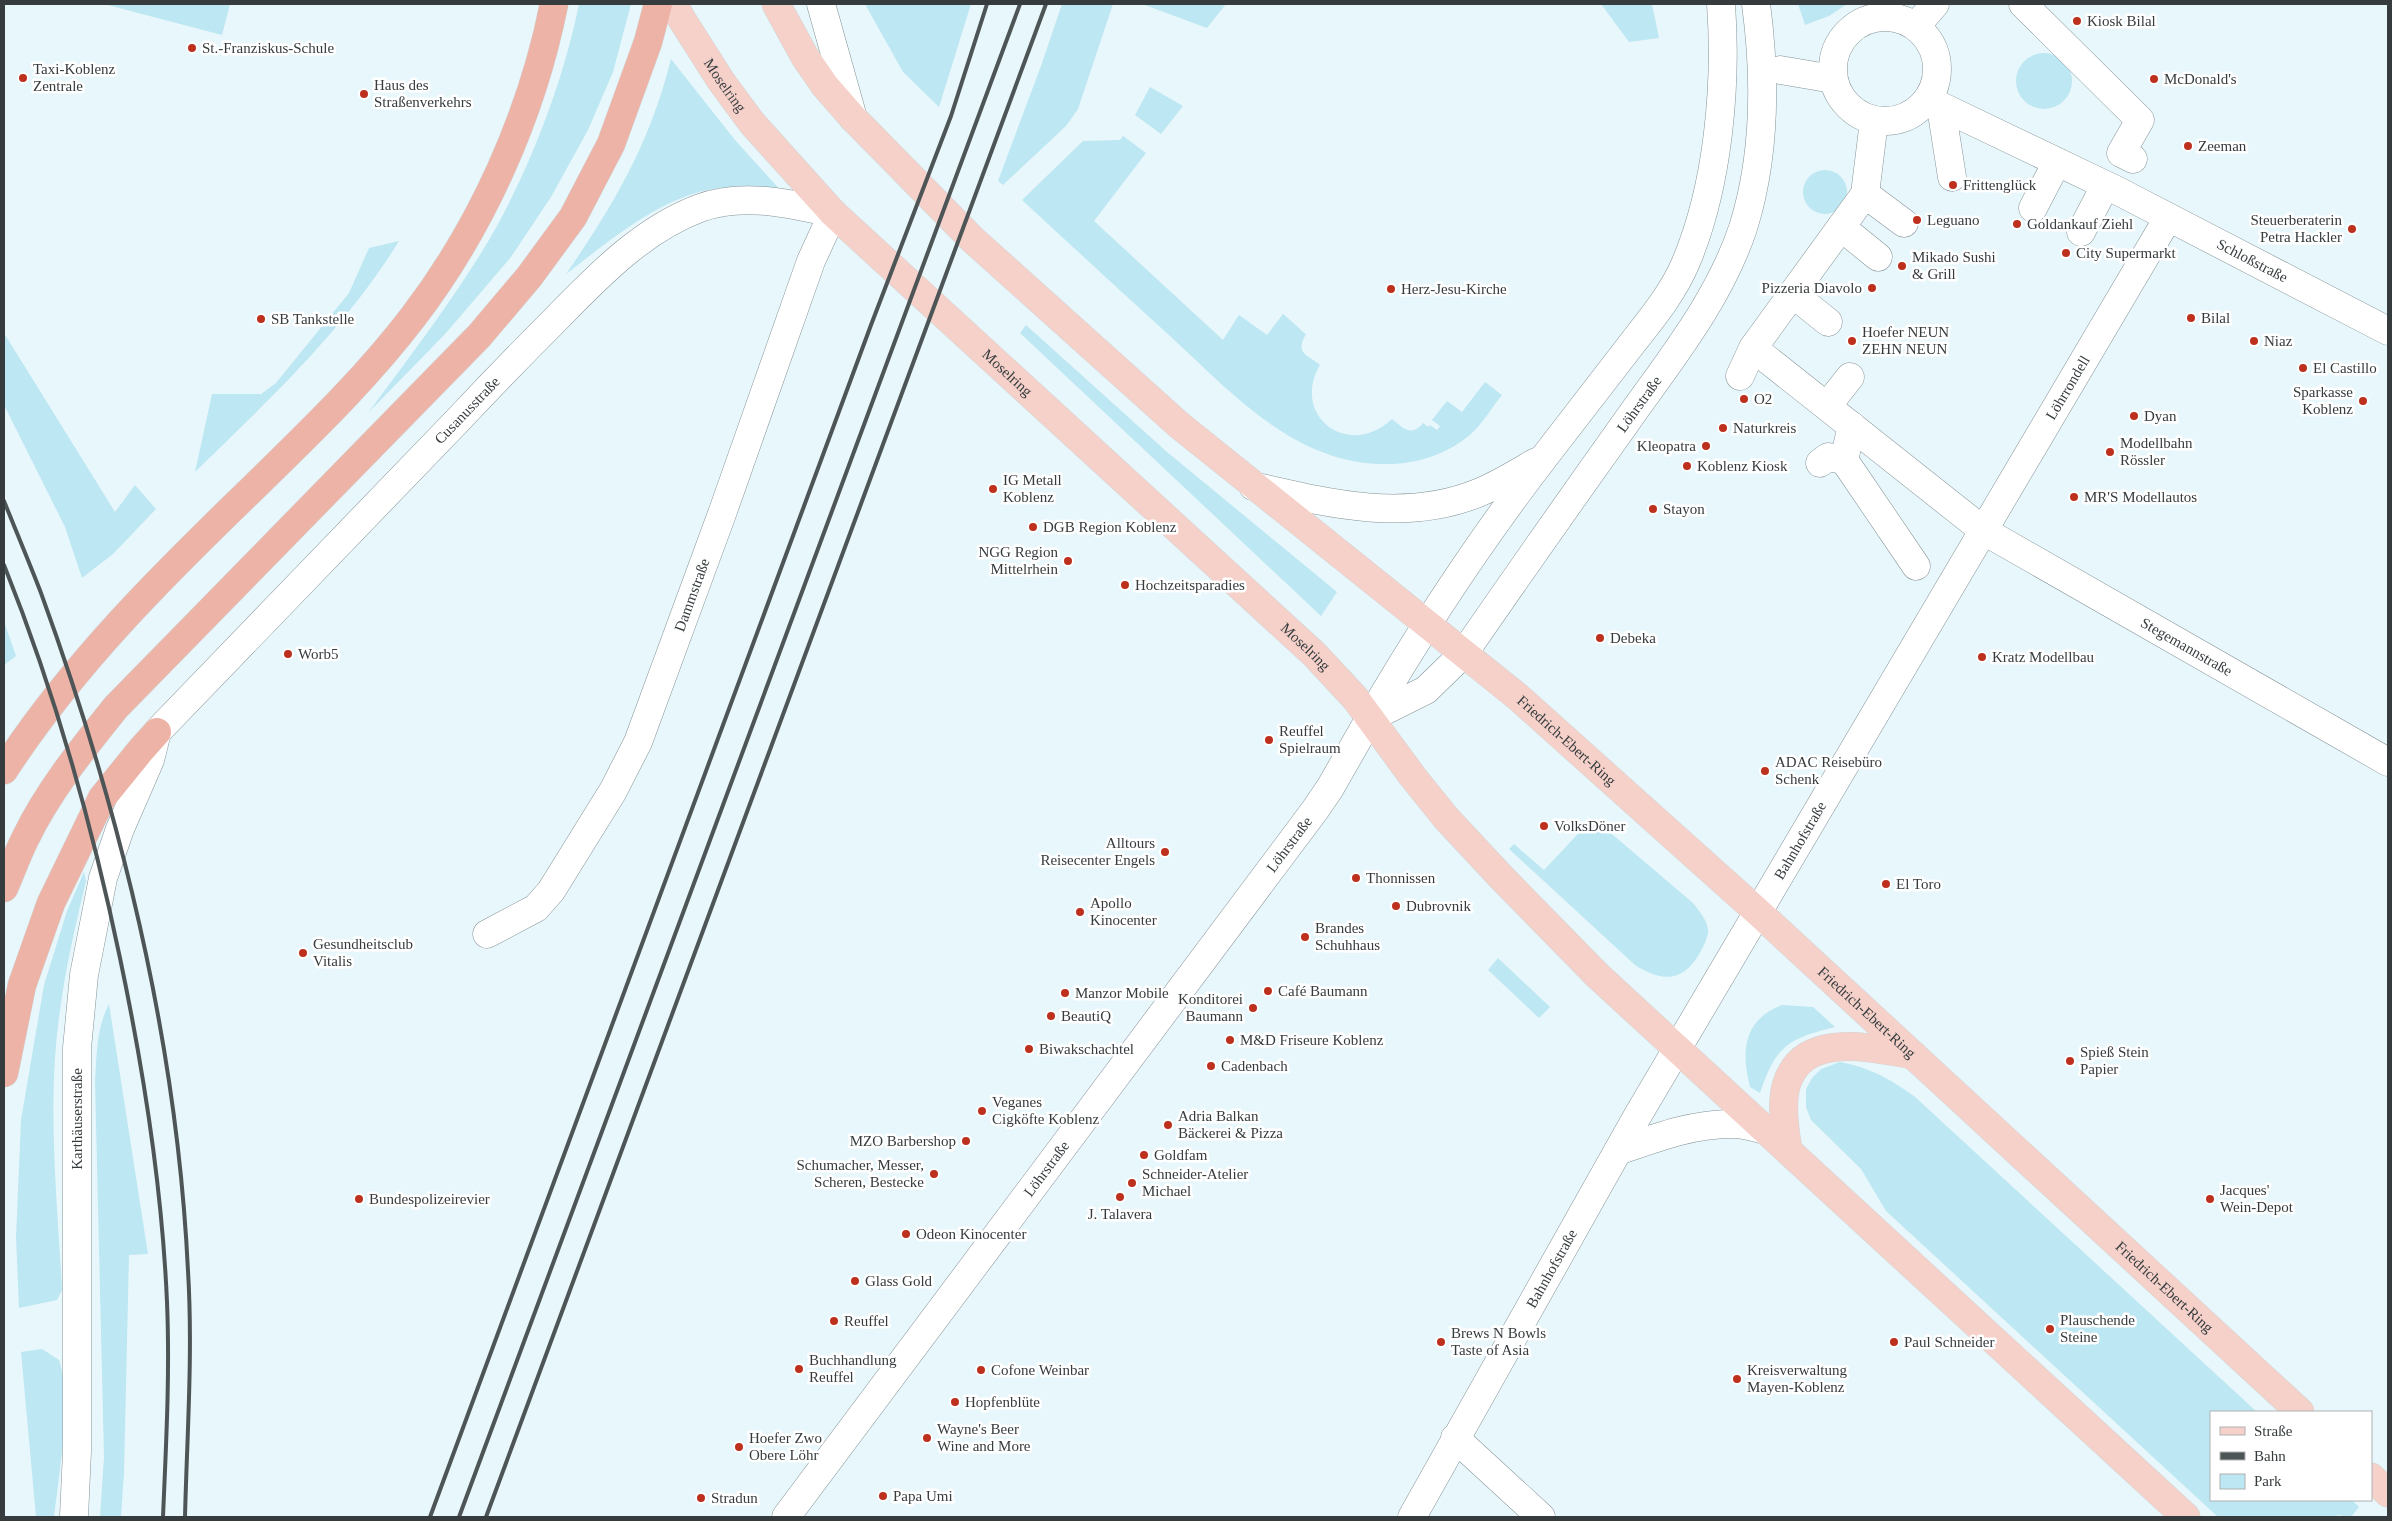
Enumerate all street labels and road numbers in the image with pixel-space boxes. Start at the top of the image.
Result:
street label: Moselring [701,55,749,116]
street label: Schloßstraße [2214,236,2291,286]
street label: Moselring [979,346,1036,400]
street label: Löhrrondell [2043,353,2093,423]
street label: Cusanusstraße [431,373,503,447]
street label: Löhrstraße [1614,373,1665,435]
street label: Dammstraße [671,556,713,634]
street label: Stegemannstraße [2138,614,2235,679]
street label: Moselring [1278,620,1334,674]
street label: Friedrich-Ebert-Ring [1514,692,1619,789]
street label: Bahnhofstraße [1771,798,1830,882]
street label: Löhrstraße [1263,813,1315,875]
street label: Friedrich-Ebert-Ring [1815,964,1919,1062]
street label: Karthäuserstraße [69,1068,85,1170]
street label: Löhrstraße [1021,1138,1073,1200]
street label: Bahnhofstraße [1523,1226,1580,1311]
street label: Friedrich-Ebert-Ring [2112,1238,2217,1336]

